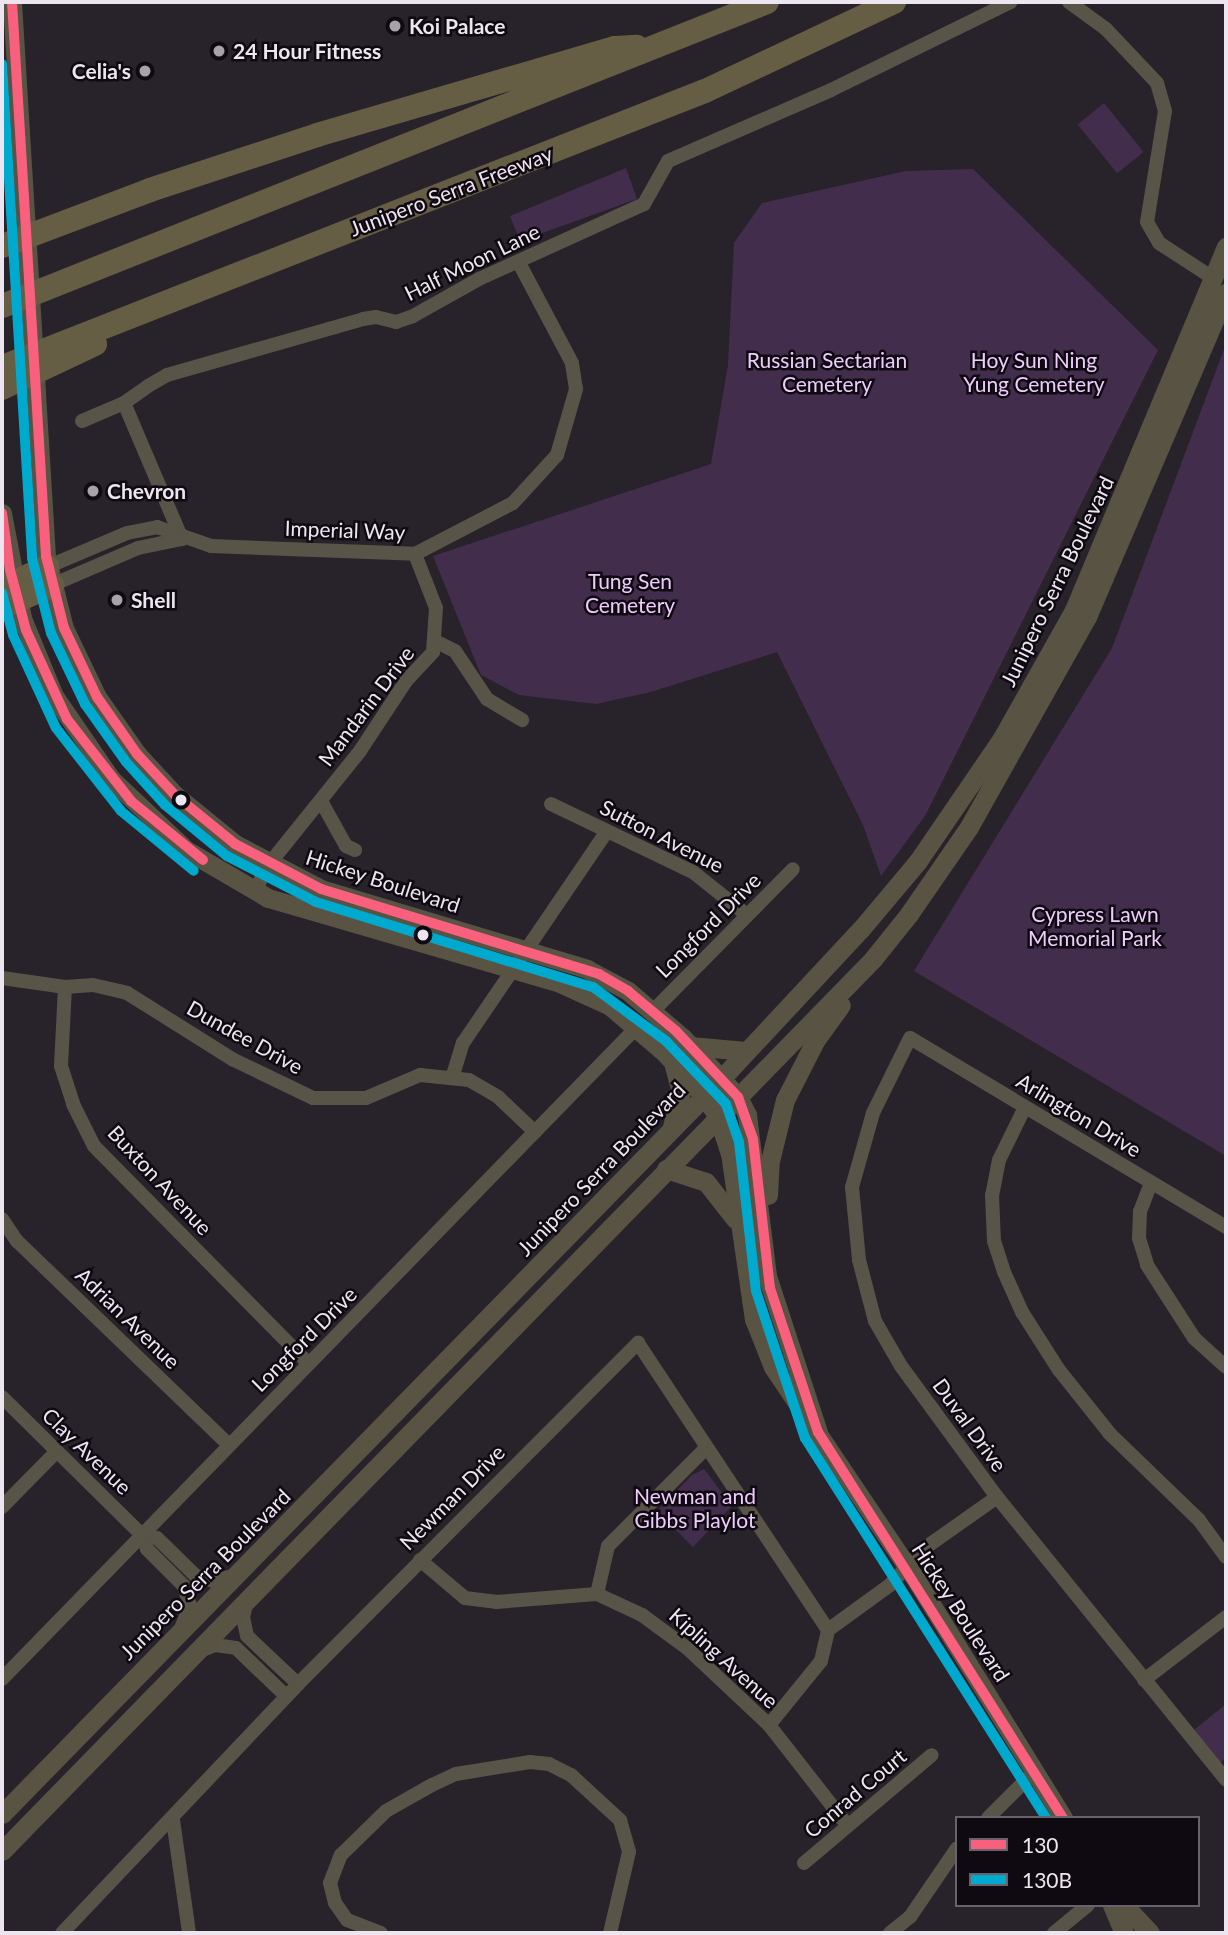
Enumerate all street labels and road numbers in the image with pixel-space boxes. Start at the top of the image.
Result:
street label: Junipero Serra Freeway [346,141,556,241]
street label: Half Moon Lane [400,218,544,306]
street label: Junipero Serra Boulevard [995,472,1119,690]
street label: Imperial Way [284,515,406,545]
street label: Mandarin Drive [313,641,419,771]
street label: Sutton Avenue [596,794,728,878]
street label: Hickey Boulevard [303,844,463,918]
street label: Longford Drive [650,867,766,983]
street label: Dundee Drive [183,995,307,1079]
street label: Arlington Drive [1012,1068,1146,1162]
street label: Junipero Serra Boulevard [512,1077,690,1261]
street label: Buxton Avenue [103,1120,217,1240]
street label: Adrian Avenue [71,1262,185,1374]
street label: Longford Drive [246,1281,362,1397]
street label: Duval Drive [928,1374,1012,1476]
street label: Clay Avenue [37,1402,137,1500]
street label: Newman Drive [394,1439,510,1555]
street label: Junipero Serra Boulevard [115,1484,295,1664]
street label: Hickey Boulevard [907,1538,1015,1686]
street label: Kipling Avenue [664,1602,784,1714]
street label: Conrad Court [799,1743,911,1843]

